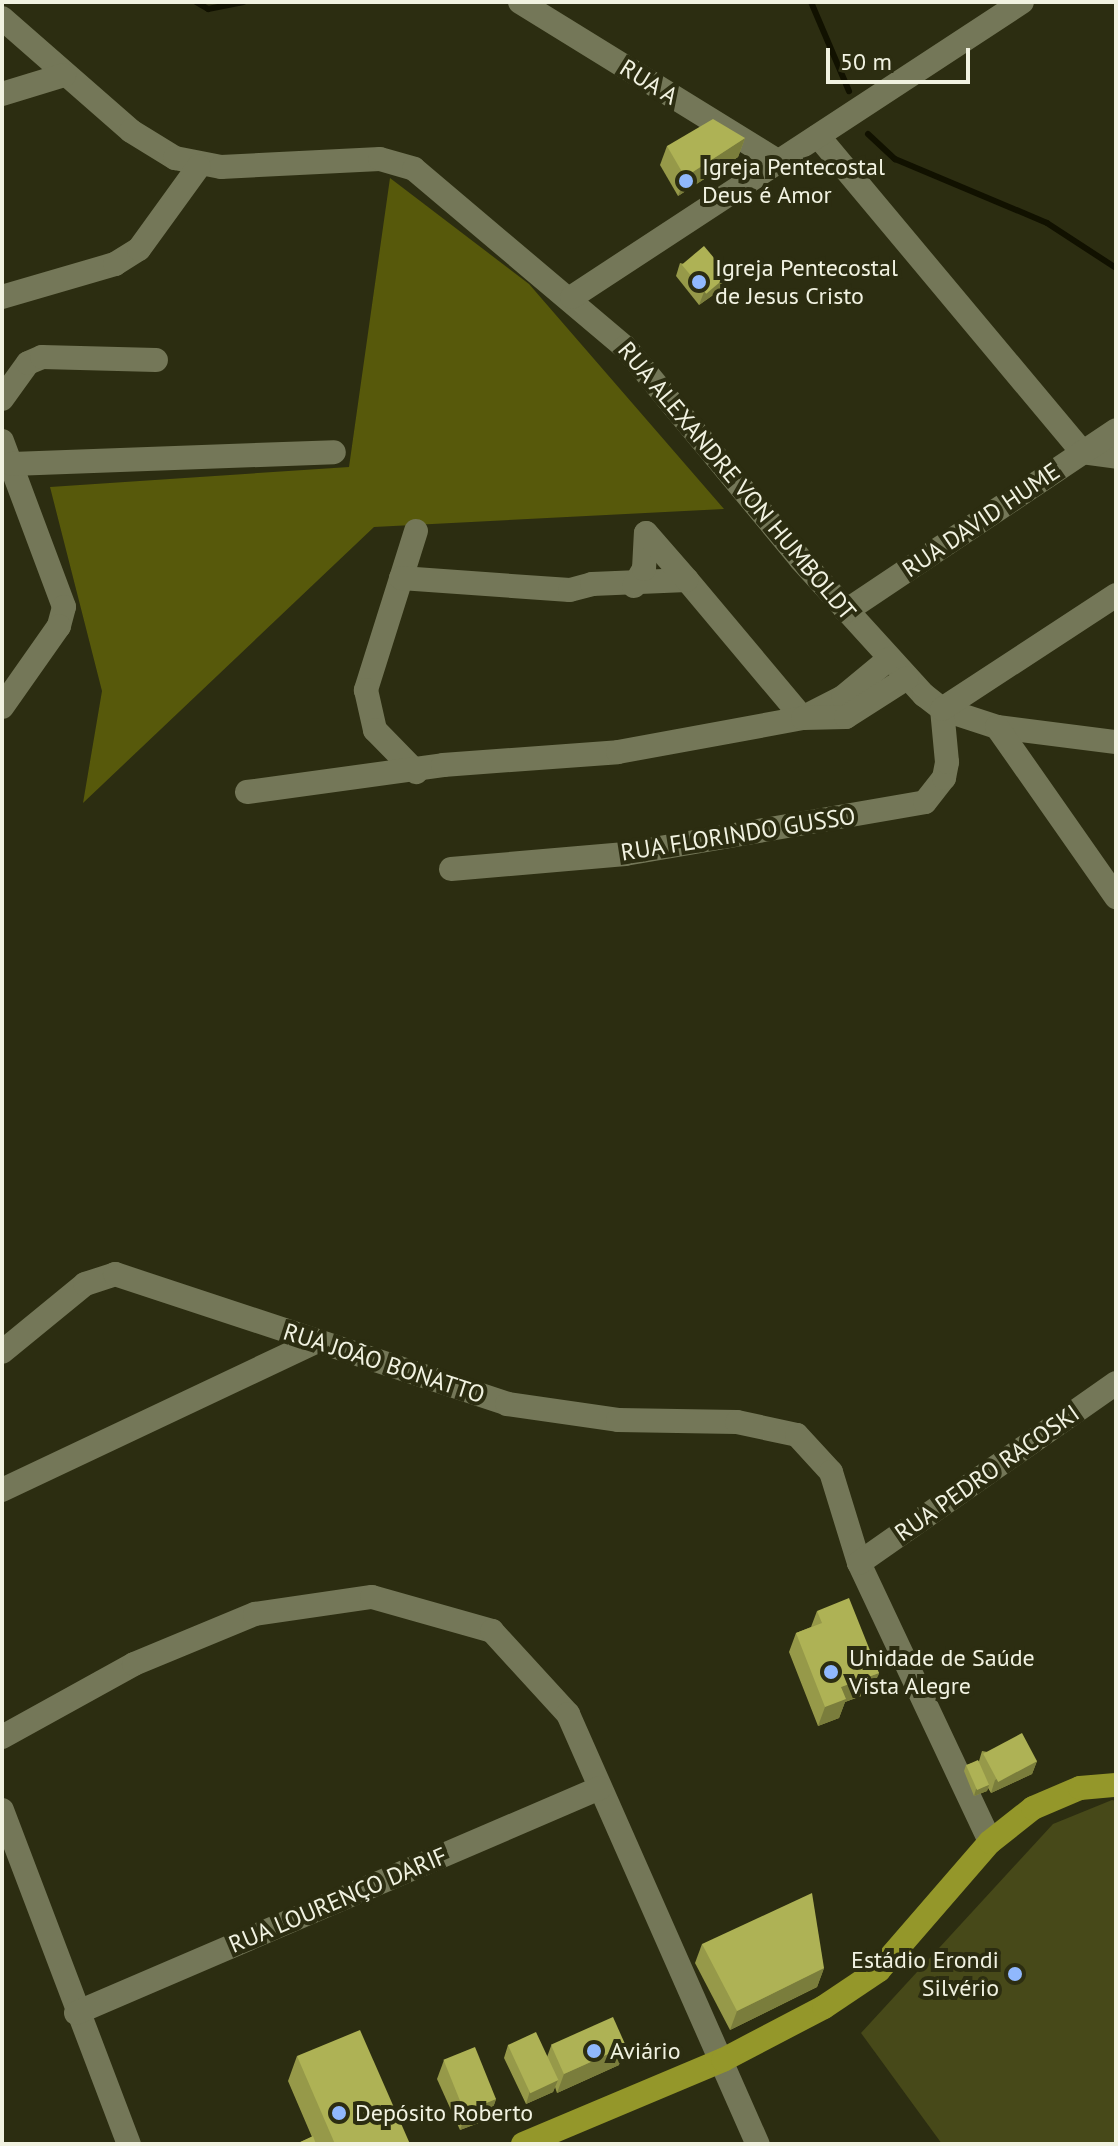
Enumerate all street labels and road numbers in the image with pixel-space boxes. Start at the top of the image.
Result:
street label: RUA A [614,53,684,111]
street label: RUA ALEXANDRE VON HUMBOLDT [611,335,863,627]
street label: RUA DAVID HUME [896,456,1066,584]
street label: RUA FLORINDO GUSSO [618,801,858,867]
street label: RUA JOÃO BONATTO [279,1317,489,1409]
street label: RUA PEDRO RACOSKI [889,1398,1085,1548]
street label: RUA LOURENÇO DARIF [224,1841,452,1959]

